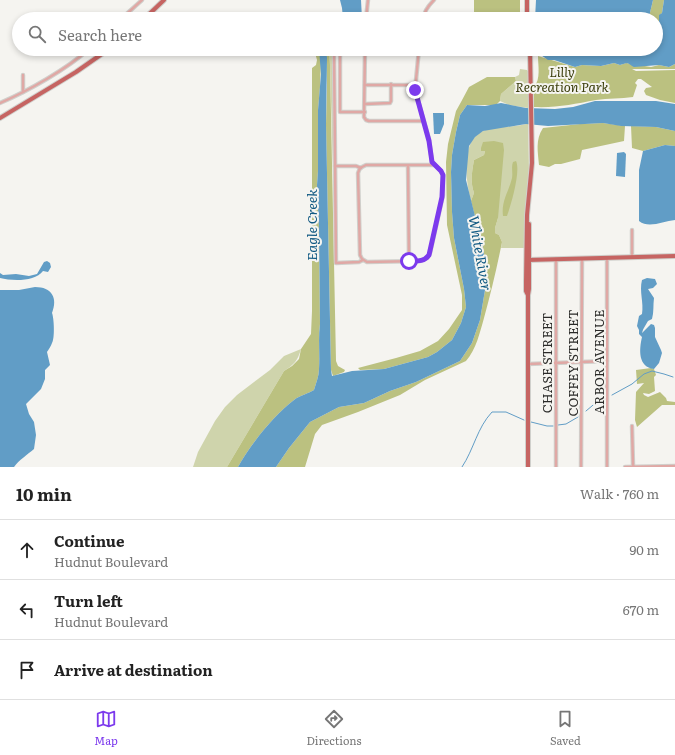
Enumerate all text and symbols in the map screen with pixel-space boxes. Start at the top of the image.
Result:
search box [12,12,663,56]
icon: search [26,23,48,45]
text: Search here [58,23,142,46]
park label: Lilly Recreation Park [515,62,610,96]
route end [406,81,424,99]
water label: Eagle Creek [301,189,321,261]
water label: White River [465,214,498,293]
route start [400,252,418,270]
street label: COFFEY STREET [563,309,582,417]
street label: ARBOR AVENUE [589,309,608,415]
street label: CHASE STREET [537,312,556,413]
text: 10 min [16,481,72,506]
text: Walk · 760 m [580,484,659,503]
text: Continue [54,529,124,552]
icon: ahead [16,539,38,561]
text: 90 m [629,540,659,559]
text: Hudnut Boulevard [54,552,168,571]
text: Turn left [54,589,123,612]
icon: left [16,599,38,621]
text: 670 m [623,600,659,619]
text: Hudnut Boulevard [54,612,168,631]
text: Arrive at destination [54,658,213,681]
icon: arrive [16,659,38,681]
tab: Map [94,708,118,748]
tab: Directions [306,708,361,748]
tab: Saved [550,708,581,748]

